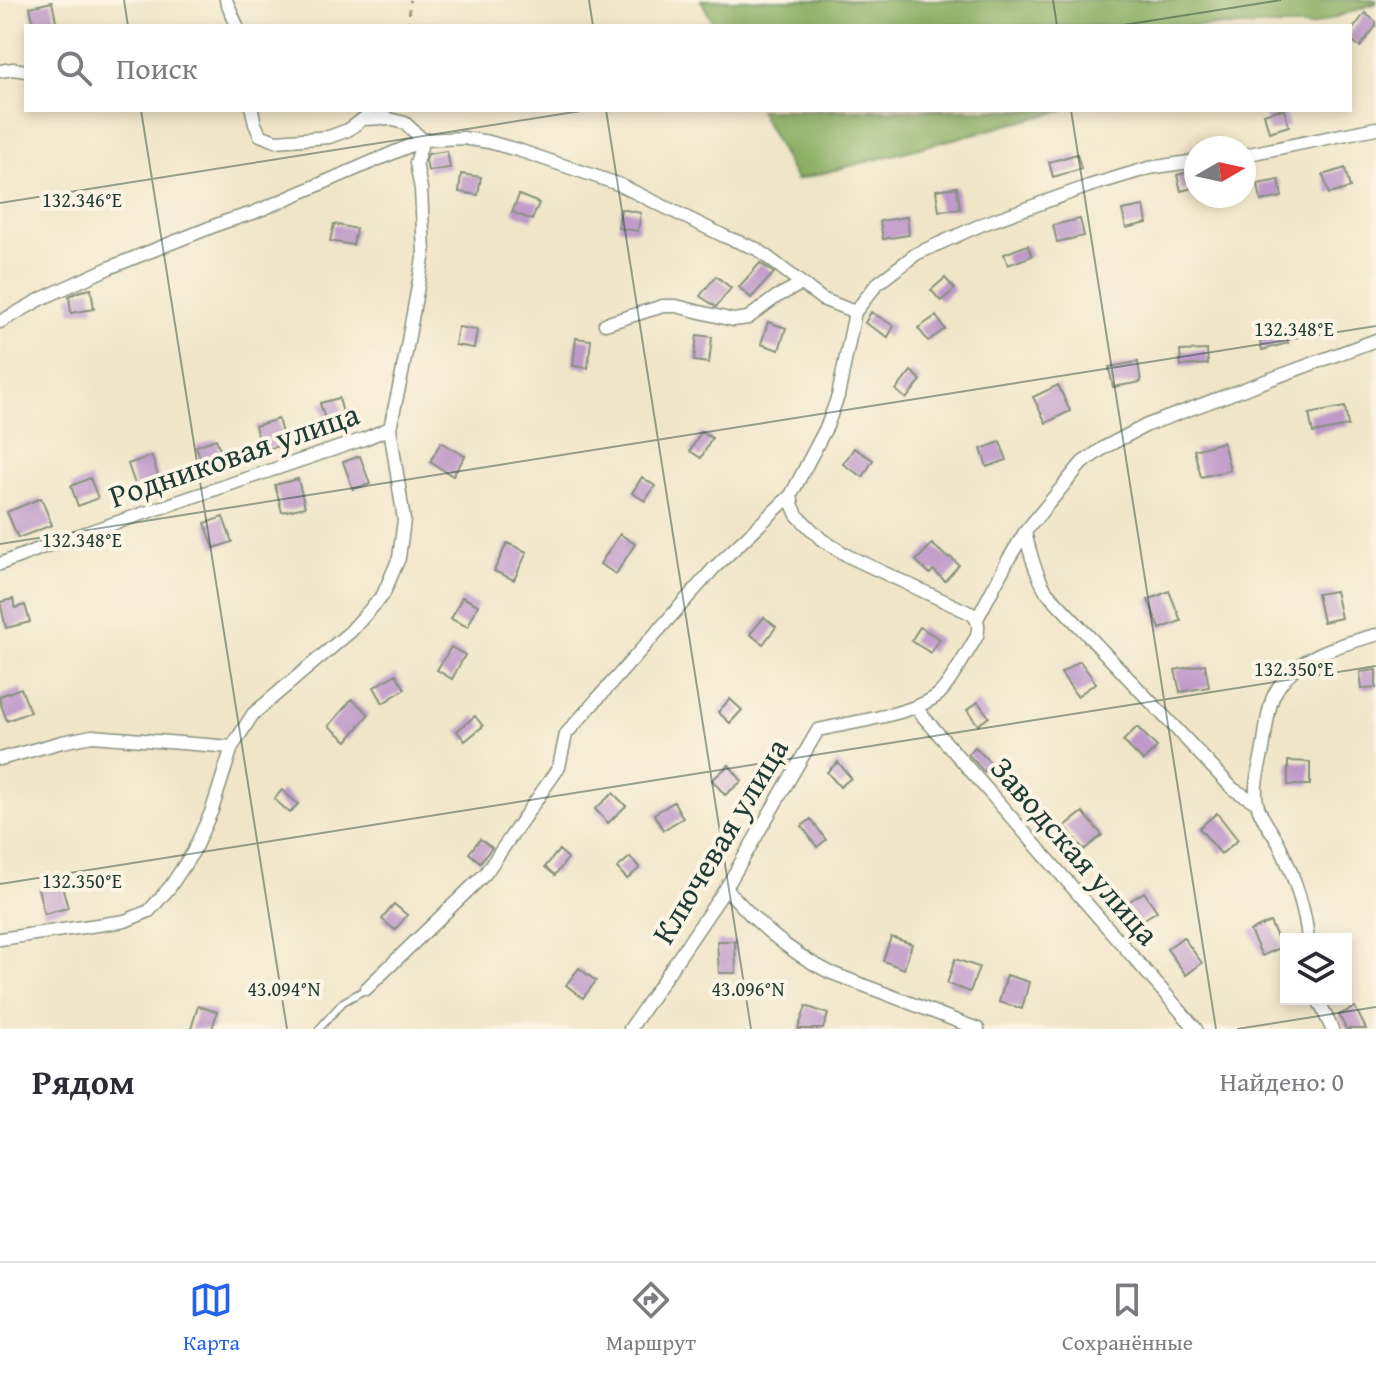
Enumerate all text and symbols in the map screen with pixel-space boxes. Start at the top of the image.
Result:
search box [24,24,1352,112]
icon: search [52,46,96,90]
text: Поиск [116,46,198,90]
north arrow [1184,136,1256,208]
text: 132.346°E [42,185,122,214]
text: 132.348°E [1254,314,1334,343]
street label: Родниковая улица [102,389,366,519]
text: 132.348°E [42,525,122,554]
text: 132.350°E [1254,654,1334,683]
street label: Ключевая улица [639,728,800,953]
street label: Заводская улица [980,746,1171,956]
text: 132.350°E [42,866,122,895]
map controls [1280,933,1352,1005]
button: layers [1280,933,1352,1005]
text: 43.094°N [247,974,321,1003]
text: 43.096°N [711,974,785,1003]
text: Рядом [32,1057,135,1106]
text: Найдено: 0 [1220,1062,1344,1101]
tab: Карта [183,1278,240,1358]
tab: Маршрут [606,1278,696,1358]
tab: Сохранённые [1062,1278,1193,1358]

